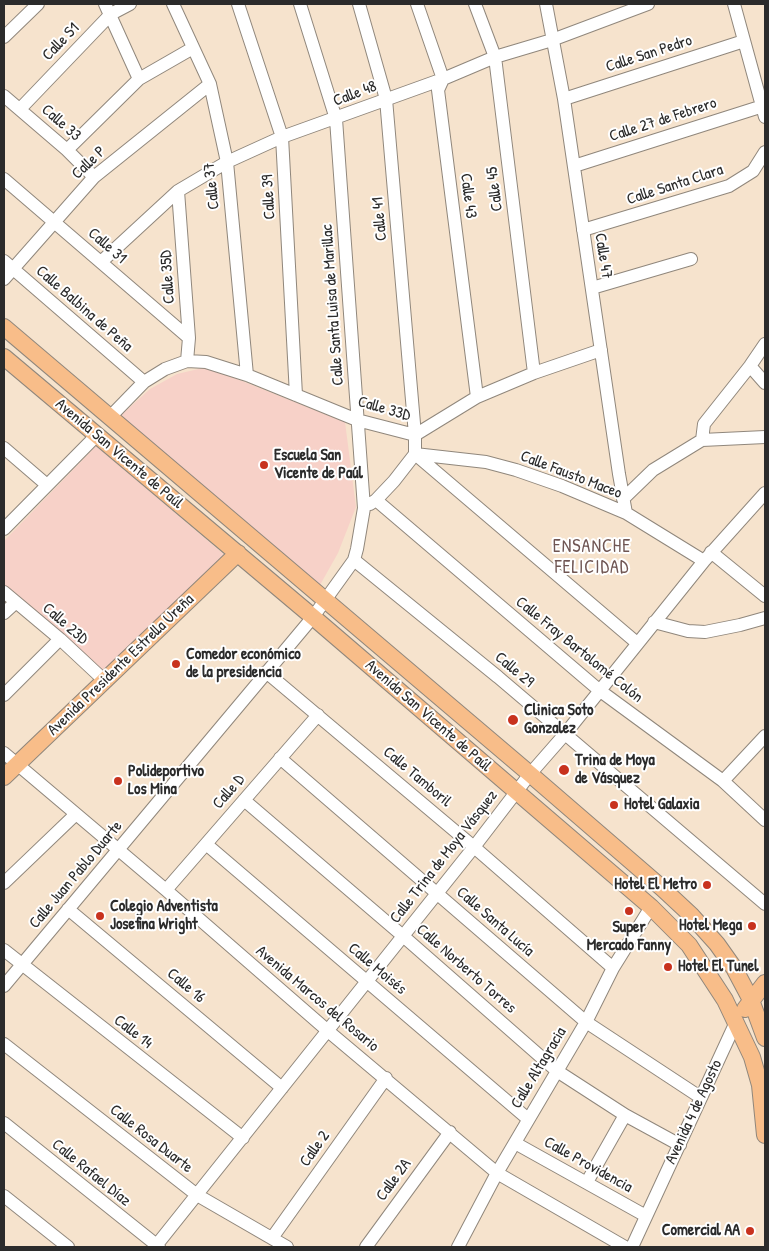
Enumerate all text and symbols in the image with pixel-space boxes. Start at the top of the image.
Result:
street label: Calle S1 [38,19,84,65]
street label: Calle San Pedro [604,31,694,77]
street label: Calle 48 [331,77,379,111]
street label: Calle 27 de Febrero [607,94,719,146]
street label: Calle 33 [37,101,85,145]
street label: Calle P [68,142,110,184]
street label: Calle Santa Clara [624,160,726,210]
street label: Calle 37 [200,162,224,210]
street label: Calle 45 [483,166,507,212]
street label: Calle 43 [456,172,480,220]
street label: Calle 39 [258,174,280,220]
street label: Calle 41 [369,196,391,242]
street label: Calle 31 [84,224,130,268]
street label: Calle Santa Luisa de Marillac [318,224,348,386]
street label: Calle 47 [590,232,616,280]
street label: Calle 35D [157,250,179,304]
street label: Calle Balbina de Peña [32,262,136,356]
street label: Calle 33D [355,392,413,426]
street label: Avenida San Vicente de Paúl [51,395,187,513]
place label: Escuela San Vicente de Paúl [274,446,363,484]
street label: Calle Fausto Maceo [517,447,625,503]
marker: Escuela San Vicente de Paúl [258,459,270,471]
district label: ENSANCHE FELICIDAD [552,536,632,578]
street label: Avenida Presidente Estrella Ureña [44,590,198,740]
street label: Calle Fray Bartolomé Colón [512,593,646,707]
street label: Calle 23D [38,599,92,649]
place label: Comedor económico de la presidencia [186,645,301,683]
street label: Calle 29 [490,648,538,692]
street label: Avenida San Vicente de Paúl [361,656,495,776]
marker: Comedor económico de la presidencia [170,658,182,670]
place label: Clinica Soto Gonzalez [524,701,593,739]
marker: Clinica Soto Gonzalez [506,713,520,727]
street label: Calle Tamboril [379,743,455,811]
place label: Trina de Moya de Vásquez [575,751,655,789]
place label: Polideportivo Los Mina [128,762,204,800]
marker: Trina de Moya de Vásquez [557,763,571,777]
street label: Calle D [209,771,249,813]
marker: Polideportivo Los Mina [112,775,124,787]
street label: Calle Trina de Moya Vásquez [386,787,502,927]
place label: Hotel Galaxia [624,795,699,815]
marker: Hotel Galaxia [608,799,620,811]
street label: Calle Juan Pablo Duarte [25,817,127,933]
place label: Hotel El Metro [614,875,697,895]
marker: Hotel El Metro [701,879,713,891]
street label: Calle Santa Lucía [452,883,538,961]
place label: Colegio Adventista Josefina Wright [110,897,218,935]
marker: Super Mercado Fanny [623,905,635,917]
marker: Colegio Adventista Josefina Wright [94,910,106,922]
place label: Hotel Mega [679,916,742,936]
place label: Super Mercado Fanny [587,918,671,956]
street label: Calle Norberto Torres [412,920,520,1018]
marker: Hotel Mega [746,920,758,932]
street label: Calle Moisés [344,939,410,999]
street label: Avenida Marcos del Rosario [251,942,383,1056]
place label: Hotel El Tunel [678,957,758,977]
marker: Hotel El Tunel [662,961,674,973]
street label: Calle 16 [163,964,209,1008]
street label: Calle 14 [110,1011,156,1053]
street label: Calle Altagracia [507,1024,571,1112]
street label: Avenida 4 de Agosto [661,1057,727,1167]
street label: Calle Rosa Duarte [106,1101,196,1177]
street label: Calle 2 [296,1127,334,1171]
street label: Calle Providencia [540,1133,636,1197]
street label: Calle Rafael Díaz [48,1135,134,1211]
street label: Calle 2A [372,1155,416,1205]
place label: Comercial AA [662,1221,740,1241]
marker: Comercial AA [744,1225,756,1237]

